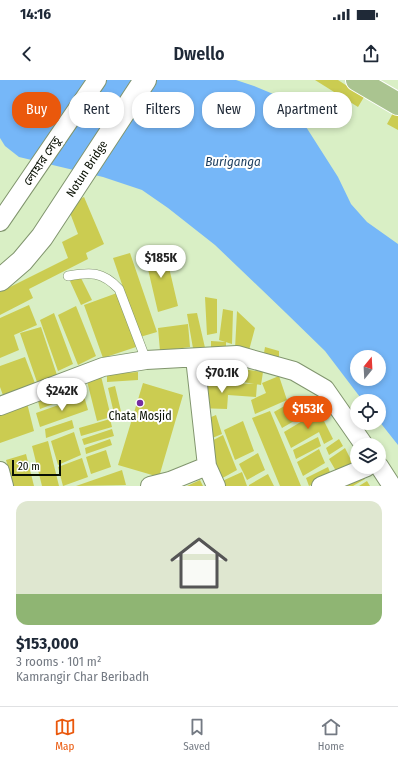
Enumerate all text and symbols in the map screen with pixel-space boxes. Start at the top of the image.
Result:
text: 14:16 [20,5,51,23]
icon: back [16,43,38,65]
text: Dwello [173,43,225,65]
icon: share [360,43,382,65]
chip: Buy [12,92,61,128]
chip: Rent [69,92,124,128]
chip: Filters [132,92,194,128]
chip: New [202,92,255,128]
chip: Apartment [263,92,352,128]
street label: লোহার সেতু [20,133,65,189]
street label: Notun Bridge [63,138,110,200]
water label: Buriganga [205,154,261,169]
pin: $185K [133,245,189,279]
text: $185K [145,250,177,265]
north arrow [350,350,386,386]
map controls [350,350,386,474]
pin: $70.1K [189,360,255,394]
text: $70.1K [205,365,239,380]
pin: $242K [34,378,90,412]
text: $242K [46,383,78,398]
button: locate [350,394,386,430]
pin: $153K [280,396,336,430]
marker: Chata Mosjid [135,398,145,408]
text: $153K [292,401,324,416]
place label: Chata Mosjid [108,409,172,423]
button: layers [350,438,386,474]
scale bar [12,458,61,477]
text: 20 m [18,460,40,473]
icon: home [163,527,235,599]
text: $153,000 [16,633,79,654]
text: 3 rooms · 101 m² [16,654,101,669]
text: Kamrangir Char Beribadh [16,669,149,684]
tab: Map [54,716,76,753]
tab: Saved [183,716,210,753]
tab: Home [318,716,344,753]

